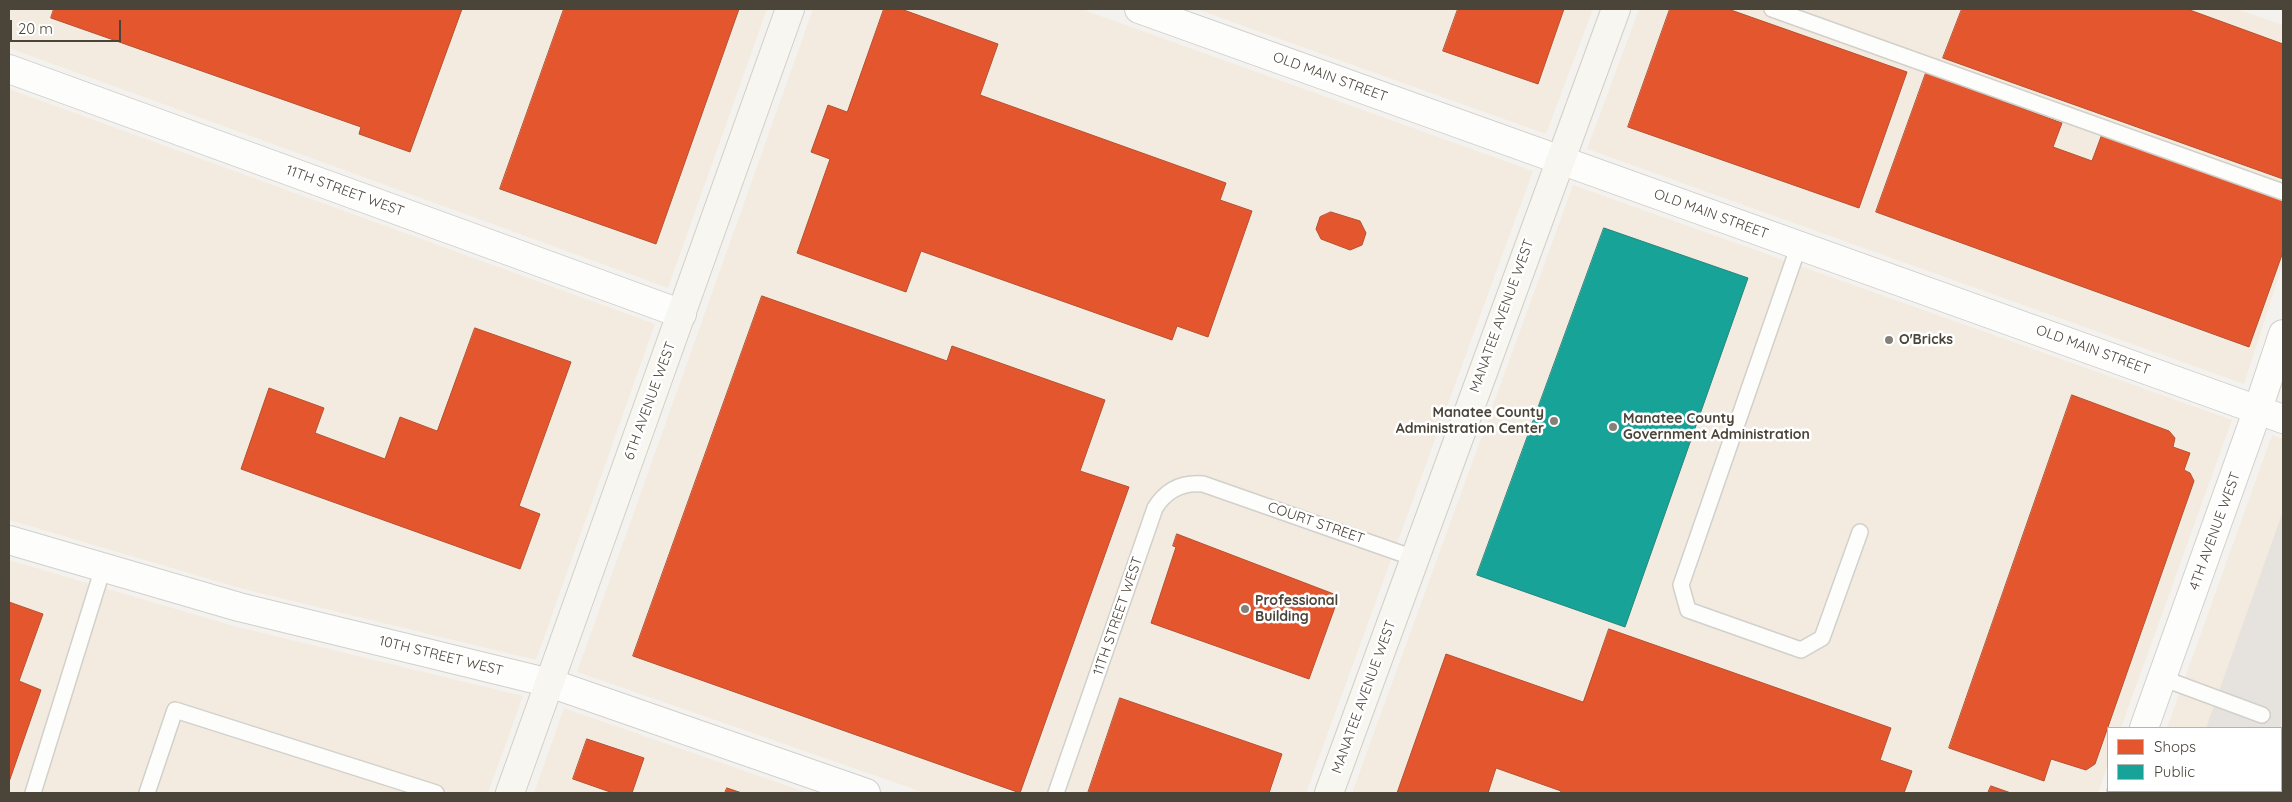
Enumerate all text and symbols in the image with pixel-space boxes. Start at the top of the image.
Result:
scale bar [12,10,124,42]
text: 20 m [18,19,53,38]
street label: OLD MAIN STREET [1271,49,1389,105]
street label: 11TH STREET WEST [284,162,406,220]
street label: OLD MAIN STREET [1652,186,1770,242]
street label: MANATEE AVENUE WEST [1466,237,1538,395]
street label: OLD MAIN STREET [2034,322,2152,378]
place label: O'Bricks [1899,332,1953,348]
marker: O'Bricks [1883,334,1895,346]
street label: 6TH AVENUE WEST [621,340,679,462]
place label: Manatee County Administration Center [1396,405,1544,438]
place label: Manatee County Government Administration [1623,411,1810,444]
marker: Manatee County Administration Center [1548,415,1560,427]
marker: Manatee County Government Administration [1607,421,1619,433]
street label: 4TH AVENUE WEST [2186,470,2244,592]
street label: COURT STREET [1265,499,1367,547]
street label: 11TH STREET WEST [1090,554,1146,678]
place label: Professional Building [1255,593,1338,626]
marker: Professional Building [1239,603,1251,615]
street label: MANATEE AVENUE WEST [1328,618,1400,776]
street label: 10TH STREET WEST [377,632,505,680]
legend [2107,727,2282,792]
text: Shops [2154,737,2196,756]
text: Public [2154,762,2195,781]

